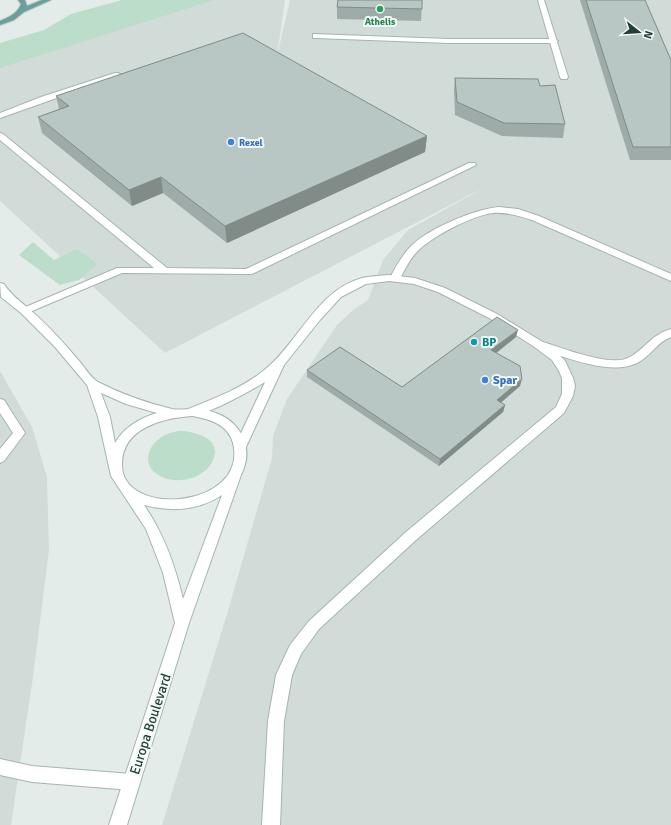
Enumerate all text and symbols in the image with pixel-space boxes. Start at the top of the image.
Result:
marker: Athelis [375,4,385,14]
north arrow [619,12,659,52]
place label: Athelis [365,16,396,28]
text: N [641,29,655,40]
marker: Rexel [226,137,236,147]
place label: Rexel [239,137,263,149]
place label: BP [482,335,496,350]
marker: BP [469,337,479,347]
place label: Spar [493,373,517,388]
marker: Spar [480,375,490,385]
street label: Europa Boulevard [126,671,175,777]

